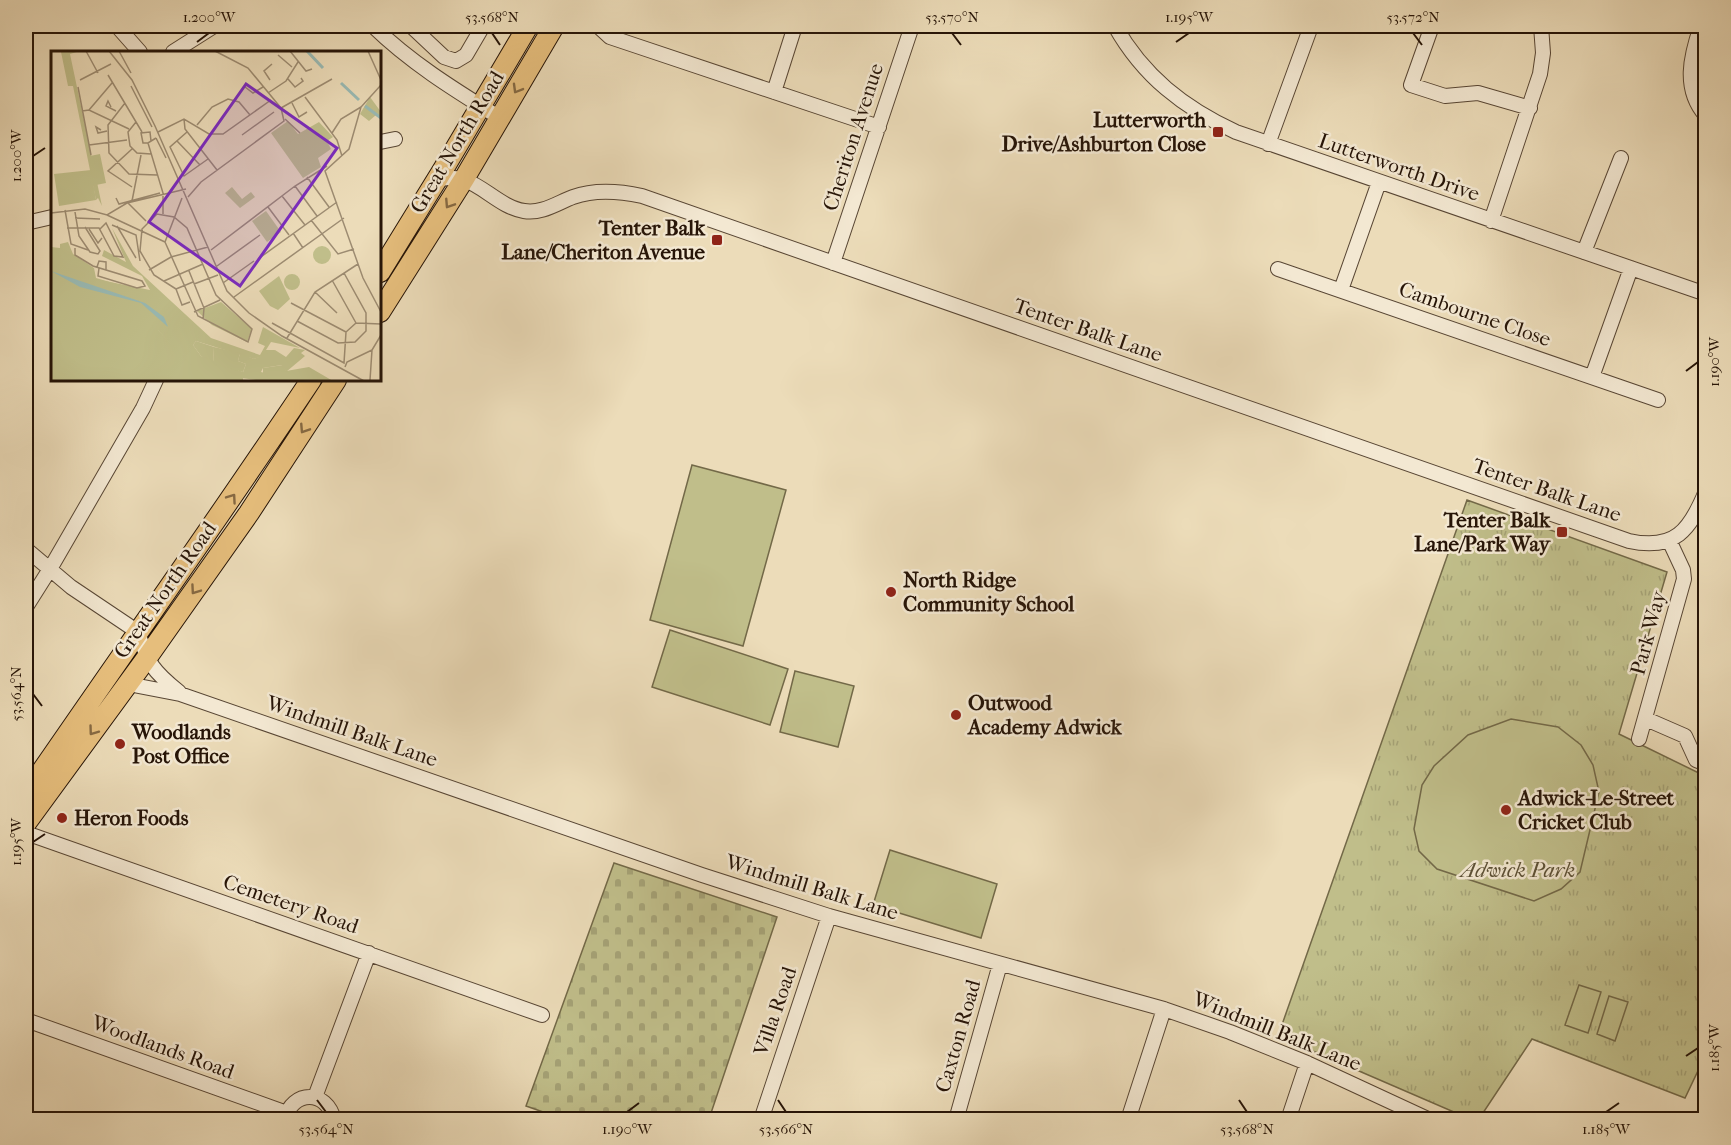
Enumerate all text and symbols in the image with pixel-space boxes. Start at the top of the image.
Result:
text: 1.200°W [183,8,237,26]
text: 53.568°N [465,8,520,26]
text: 53.570°N [925,8,979,26]
text: 1.195°W [1165,8,1214,26]
text: 53.572°N [1386,8,1440,26]
inset map [51,51,381,381]
street label: Cheriton Avenue [818,60,888,214]
street label: Great North Road [405,66,509,217]
one-way arrow [513,83,524,93]
place label: Lutterworth Drive/Ashburton Close [1002,108,1207,156]
marker: Lutterworth Drive/Ashburton Close [1211,125,1225,139]
text: 1.200°W [7,128,25,182]
street label: Lutterworth Drive [1315,128,1483,206]
one-way arrow [444,198,456,208]
place label: Tenter Balk Lane/Cheriton Avenue [501,216,706,264]
marker: Tenter Balk Lane/Cheriton Avenue [710,233,724,247]
street label: Cambourne Close [1396,277,1554,351]
street label: Tenter Balk Lane [1011,293,1165,367]
text: 1.190°W [1705,336,1723,387]
one-way arrow [300,422,311,433]
street label: Tenter Balk Lane [1470,453,1624,527]
one-way arrow [225,493,236,504]
place label: Tenter Balk Lane/Park Way [1414,508,1552,556]
street label: Great North Road [109,517,221,663]
marker: Tenter Balk Lane/Park Way [1555,525,1569,539]
place label: North Ridge Community School [903,568,1075,616]
one-way arrow [191,583,202,594]
marker: North Ridge Community School [884,585,898,599]
street label: Park Way [1625,588,1671,678]
text: 53.564°N [7,666,25,722]
street label: Windmill Balk Lane [262,690,441,772]
place label: Outwood Academy Adwick [966,691,1123,739]
marker: Outwood Academy Adwick [949,708,963,722]
place label: Woodlands Post Office [131,720,231,768]
one-way arrow [89,725,100,736]
marker: Woodlands Post Office [113,737,127,751]
place label: Adwick-Le-Street Cricket Club [1516,786,1675,834]
marker: Adwick-Le-Street Cricket Club [1499,803,1513,817]
place label: Heron Foods [74,806,189,830]
marker: Heron Foods [55,811,69,825]
text: 1.195°W [7,817,25,866]
street label: Windmill Balk Lane [722,849,901,925]
park label: Adwick Park [1458,858,1575,882]
street label: Cemetery Road [220,870,362,939]
street label: Villa Road [748,963,802,1060]
street label: Caxton Road [930,976,986,1095]
street label: Windmill Balk Lane [1188,986,1365,1076]
street label: Woodlands Road [87,1010,238,1084]
text: 1.185°W [1705,1023,1723,1072]
text: 53.564°N [298,1120,354,1138]
text: 1.190°W [602,1120,653,1138]
text: 53.566°N [759,1120,814,1138]
text: 53.568°N [1220,1120,1275,1138]
text: 1.185°W [1582,1120,1631,1138]

